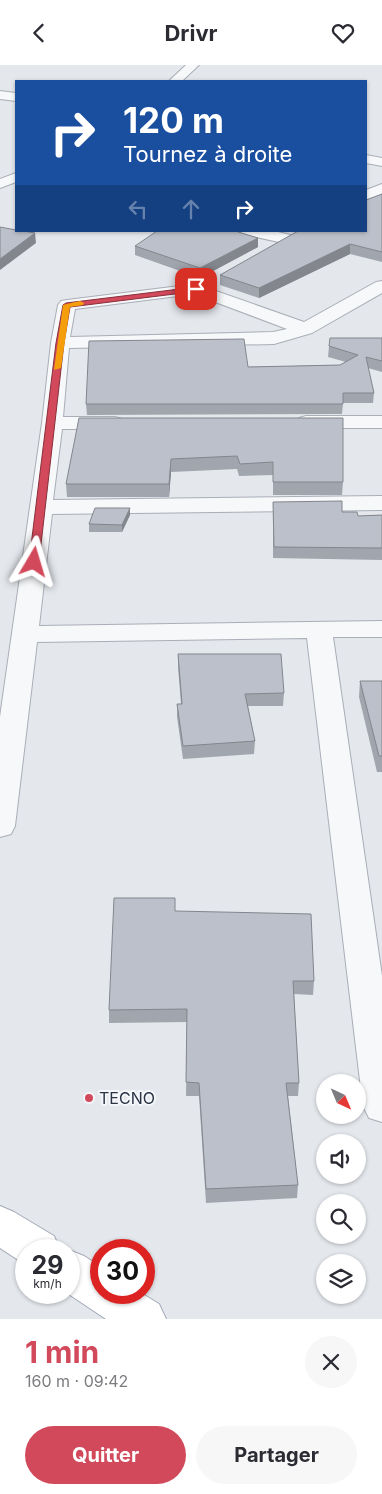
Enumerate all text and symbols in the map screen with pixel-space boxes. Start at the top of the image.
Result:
icon: back [25,19,53,47]
icon: heart [329,19,357,47]
text: Drivr [164,20,218,46]
text: 120 m [123,99,224,141]
icon: right [40,100,105,165]
text: Tournez à droite [123,141,292,167]
icon: left [124,195,152,223]
icon: ahead [177,195,205,223]
icon: right [230,195,258,223]
pin [175,268,217,310]
icon: arrive [182,275,210,303]
position arrow [7,535,59,587]
north arrow [316,1074,366,1124]
map controls [316,1074,366,1304]
place label: TECNO [99,1088,155,1108]
marker: TECNO [83,1092,95,1104]
button: sound [316,1134,366,1184]
button: search [316,1194,366,1244]
speed limit sign: 30 [90,1239,155,1304]
text: 29 [32,1250,63,1280]
button: layers [316,1254,366,1304]
text: km/h [33,1276,62,1291]
text: 1 min [25,1334,99,1370]
button: close [305,1336,357,1388]
text: 160 m · 09:42 [25,1371,128,1391]
button: Quitter [25,1426,186,1484]
button: Partager [196,1426,357,1484]

